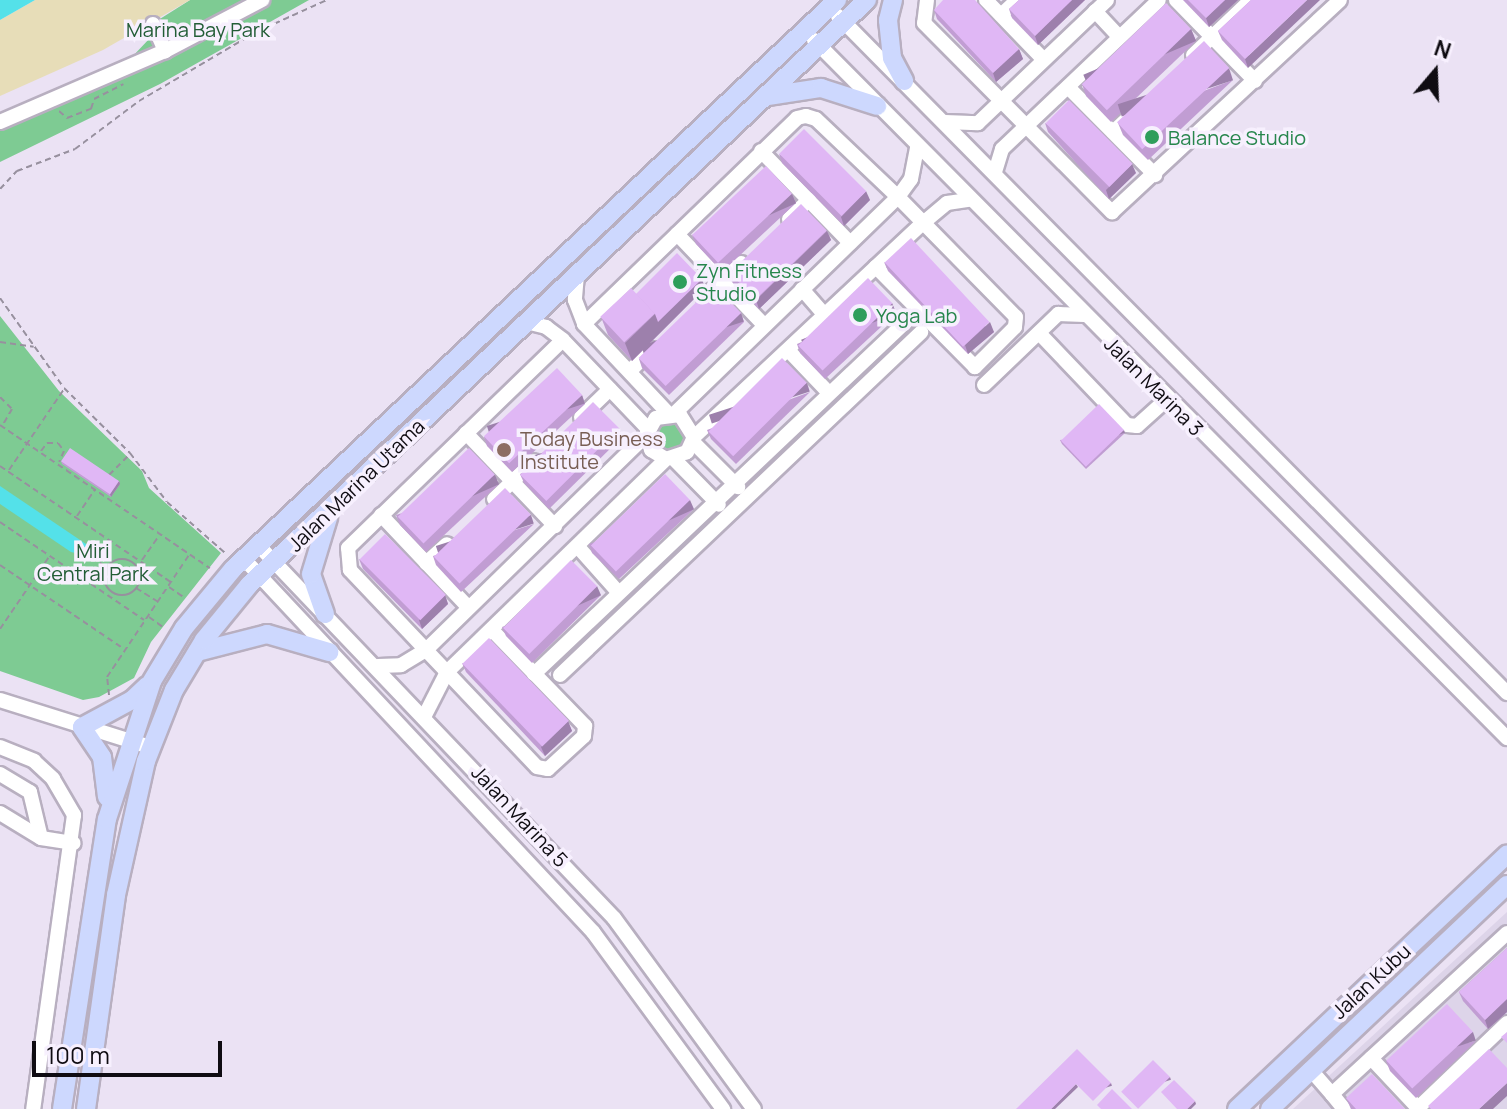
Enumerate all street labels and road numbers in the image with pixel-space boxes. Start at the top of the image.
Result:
street label: Jalan Marina 3 [1100,332,1208,440]
street label: Jalan Marina Utama [283,414,429,556]
street label: Jalan Marina 5 [467,760,573,872]
street label: Jalan Kubu [1327,939,1415,1023]

